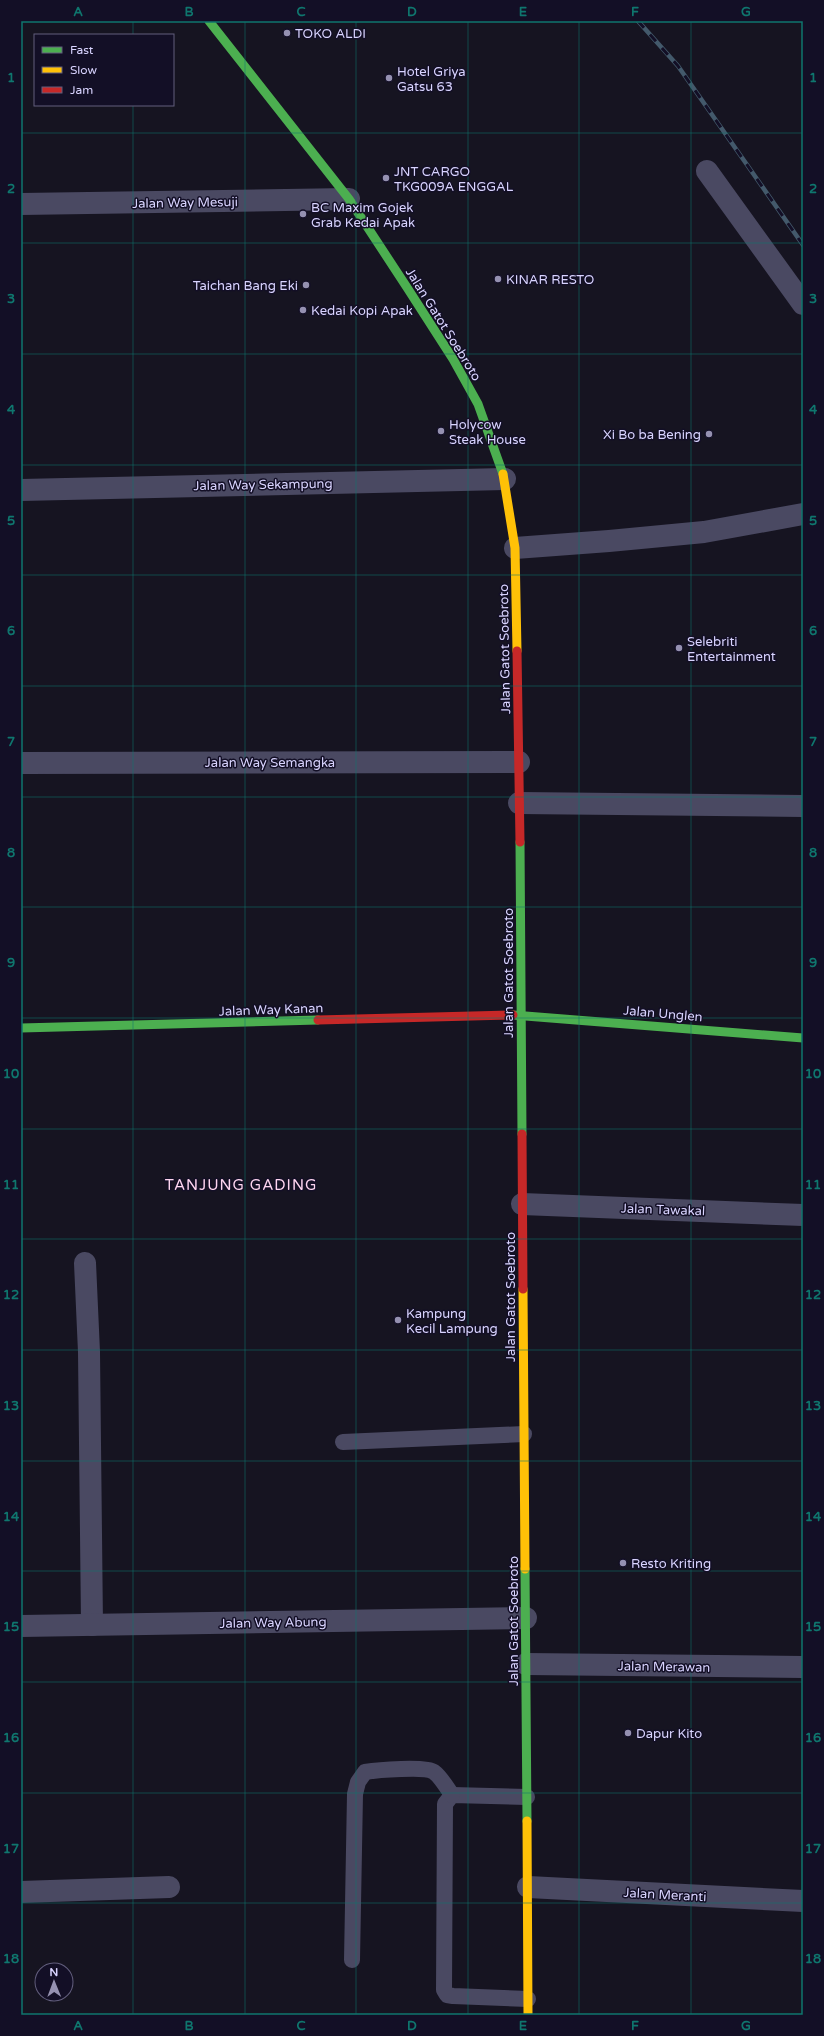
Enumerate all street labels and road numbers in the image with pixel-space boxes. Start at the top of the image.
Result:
street label: Jalan Way Mesuji [132,194,238,212]
street label: Jalan Gatot Soebroto [402,265,484,384]
street label: Jalan Way Sekampung [193,476,333,494]
street label: Jalan Gatot Soebroto [496,584,514,714]
street label: Jalan Way Semangka [205,755,335,771]
street label: Jalan Gatot Soebroto [501,908,517,1038]
street label: Jalan Way Kanan [219,1000,324,1020]
street label: Jalan Unglen [623,1003,703,1025]
street label: Jalan Tawakal [621,1201,705,1219]
street label: Jalan Gatot Soebroto [503,1232,519,1362]
street label: Jalan Gatot Soebroto [506,1556,522,1686]
street label: Jalan Way Abung [219,1614,327,1632]
street label: Jalan Merawan [618,1658,710,1676]
street label: Jalan Meranti [623,1885,707,1905]

